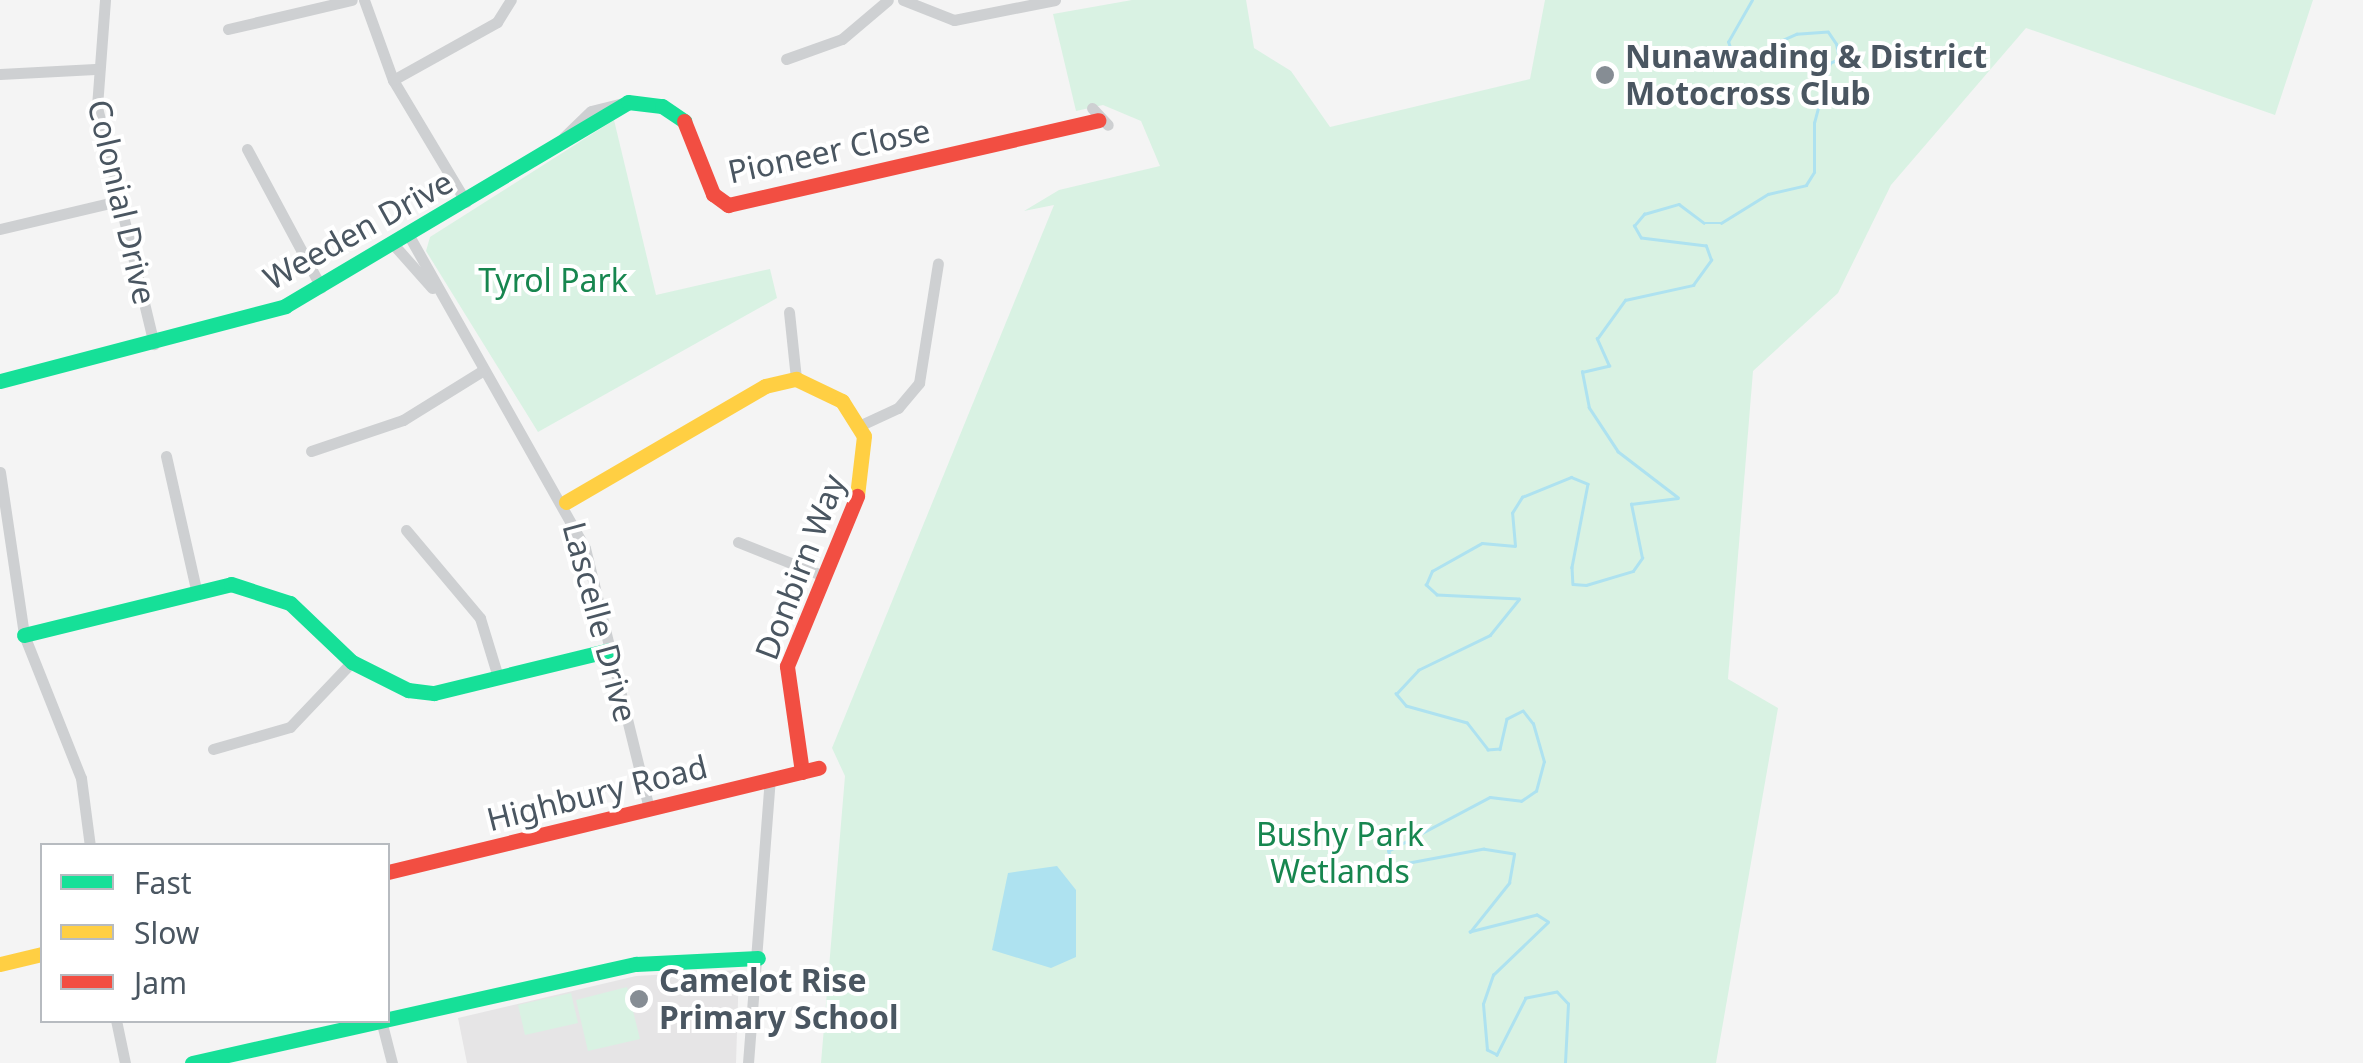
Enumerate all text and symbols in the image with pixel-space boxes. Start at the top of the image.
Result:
place label: Nunawading & District Motocross Club [1625,38,1987,113]
marker: Nunawading & District Motocross Club [1594,64,1616,86]
street label: Colonial Drive [80,96,164,308]
street label: Pioneer Close [724,111,934,191]
street label: Weeden Drive [257,162,459,298]
park label: Tyrol Park [478,261,628,299]
street label: Donbirn Way [747,469,853,665]
street label: Lascelle Drive [555,518,645,726]
street label: Highbury Road [483,747,711,839]
park label: Bushy Park Wetlands [1256,816,1424,891]
legend [40,843,390,1023]
text: Fast [134,862,192,903]
text: Slow [134,912,199,953]
text: Jam [134,962,187,1003]
place label: Camelot Rise Primary School [659,962,898,1037]
marker: Camelot Rise Primary School [628,988,650,1010]

